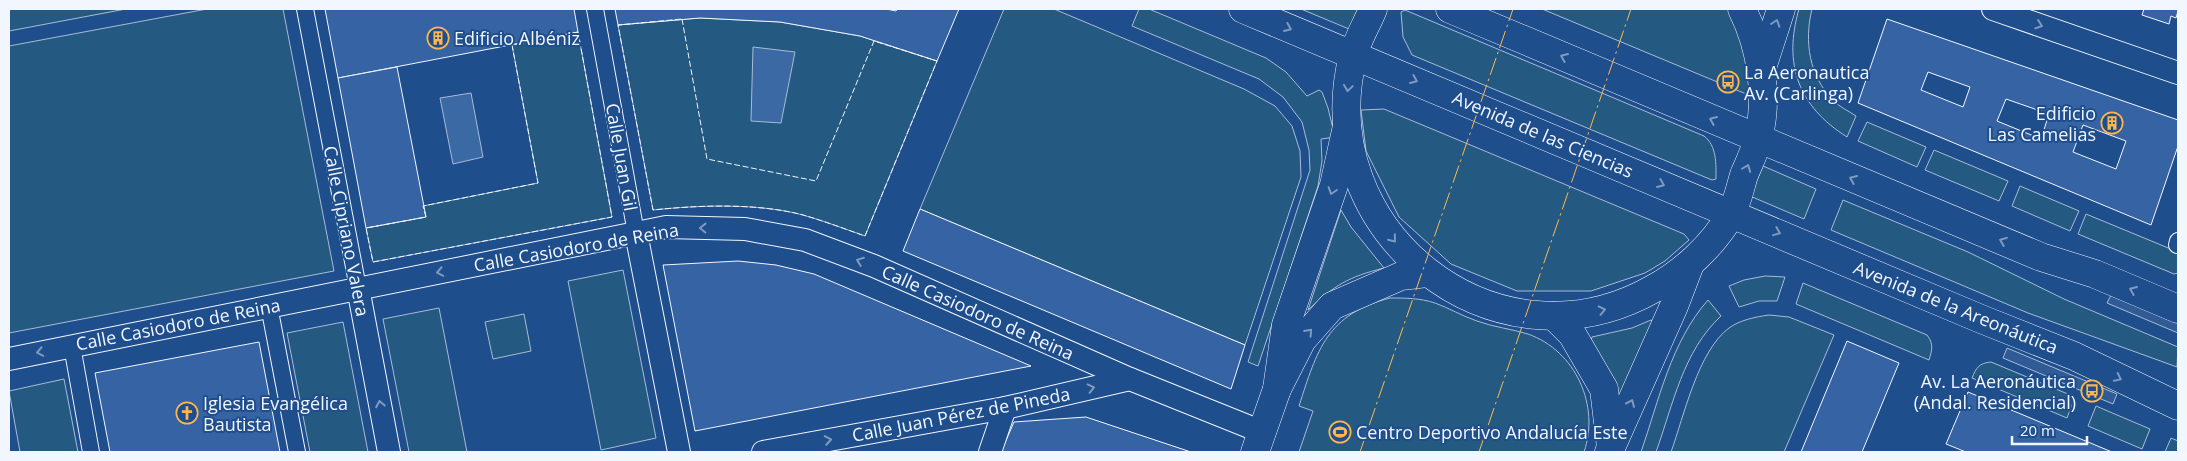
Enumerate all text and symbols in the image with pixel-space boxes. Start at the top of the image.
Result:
one-way arrow [1770,19,1780,28]
one-way arrow [2034,19,2043,29]
one-way arrow [1283,21,1292,32]
building icon: Edificio Albéniz [426,26,450,50]
place label: Edificio Albéniz [454,26,580,50]
one-way arrow [1560,52,1569,63]
place label: La Aeronautica Av. (Carlinga) [1744,60,1869,105]
bus stop icon: La Aeronautica Av. (Carlinga) [1716,70,1740,94]
one-way arrow [1409,74,1418,85]
one-way arrow [1343,84,1354,92]
street label: Avenida de las Ciencias [1449,85,1637,183]
street label: Calle Juan Gil [601,101,643,213]
place label: Edificio Las Camelias [1988,101,2096,146]
building icon: Edificio Las Camelias [2100,111,2124,135]
one-way arrow [1709,116,1718,126]
street label: Calle Cipriano Valera [319,144,375,318]
one-way arrow [1741,164,1751,173]
one-way arrow [1849,175,1858,185]
one-way arrow [1656,177,1665,188]
one-way arrow [1328,186,1338,194]
street label: Calle Casiodoro de Reina [472,217,680,277]
one-way arrow [699,223,706,233]
one-way arrow [1772,227,1780,237]
one-way arrow [1388,234,1397,243]
one-way arrow [1999,237,2008,248]
street label: Avenida de la Areonáutica [1850,255,2062,359]
one-way arrow [857,257,865,267]
street label: Calle Casiodoro de Reina [878,259,1078,365]
one-way arrow [435,266,444,276]
one-way arrow [2129,286,2138,297]
street label: Calle Casiodoro de Reina [74,292,282,356]
one-way arrow [1597,305,1606,315]
one-way arrow [1303,328,1312,337]
one-way arrow [36,347,45,357]
place label: Av. La Aeronáutica (Andal. Residencial) [1914,369,2076,414]
one-way arrow [2113,372,2122,382]
bus stop icon: Av. La Aeronáutica (Andal. Residencial) [2080,379,2104,403]
street label: Calle Juan Pérez de Pineda [850,381,1072,447]
one-way arrow [1086,383,1095,394]
place label: Iglesia Evangélica Bautista [203,391,348,436]
one-way arrow [1624,399,1635,408]
one-way arrow [375,400,385,409]
church icon: Iglesia Evangélica Bautista [175,401,199,425]
scale bar [2012,414,2087,446]
sports icon: Centro Deportivo Andalucía Este [1328,420,1352,444]
place label: Centro Deportivo Andalucía Este [1356,420,1628,444]
text: 20 m [2020,420,2055,440]
one-way arrow [824,436,833,446]

